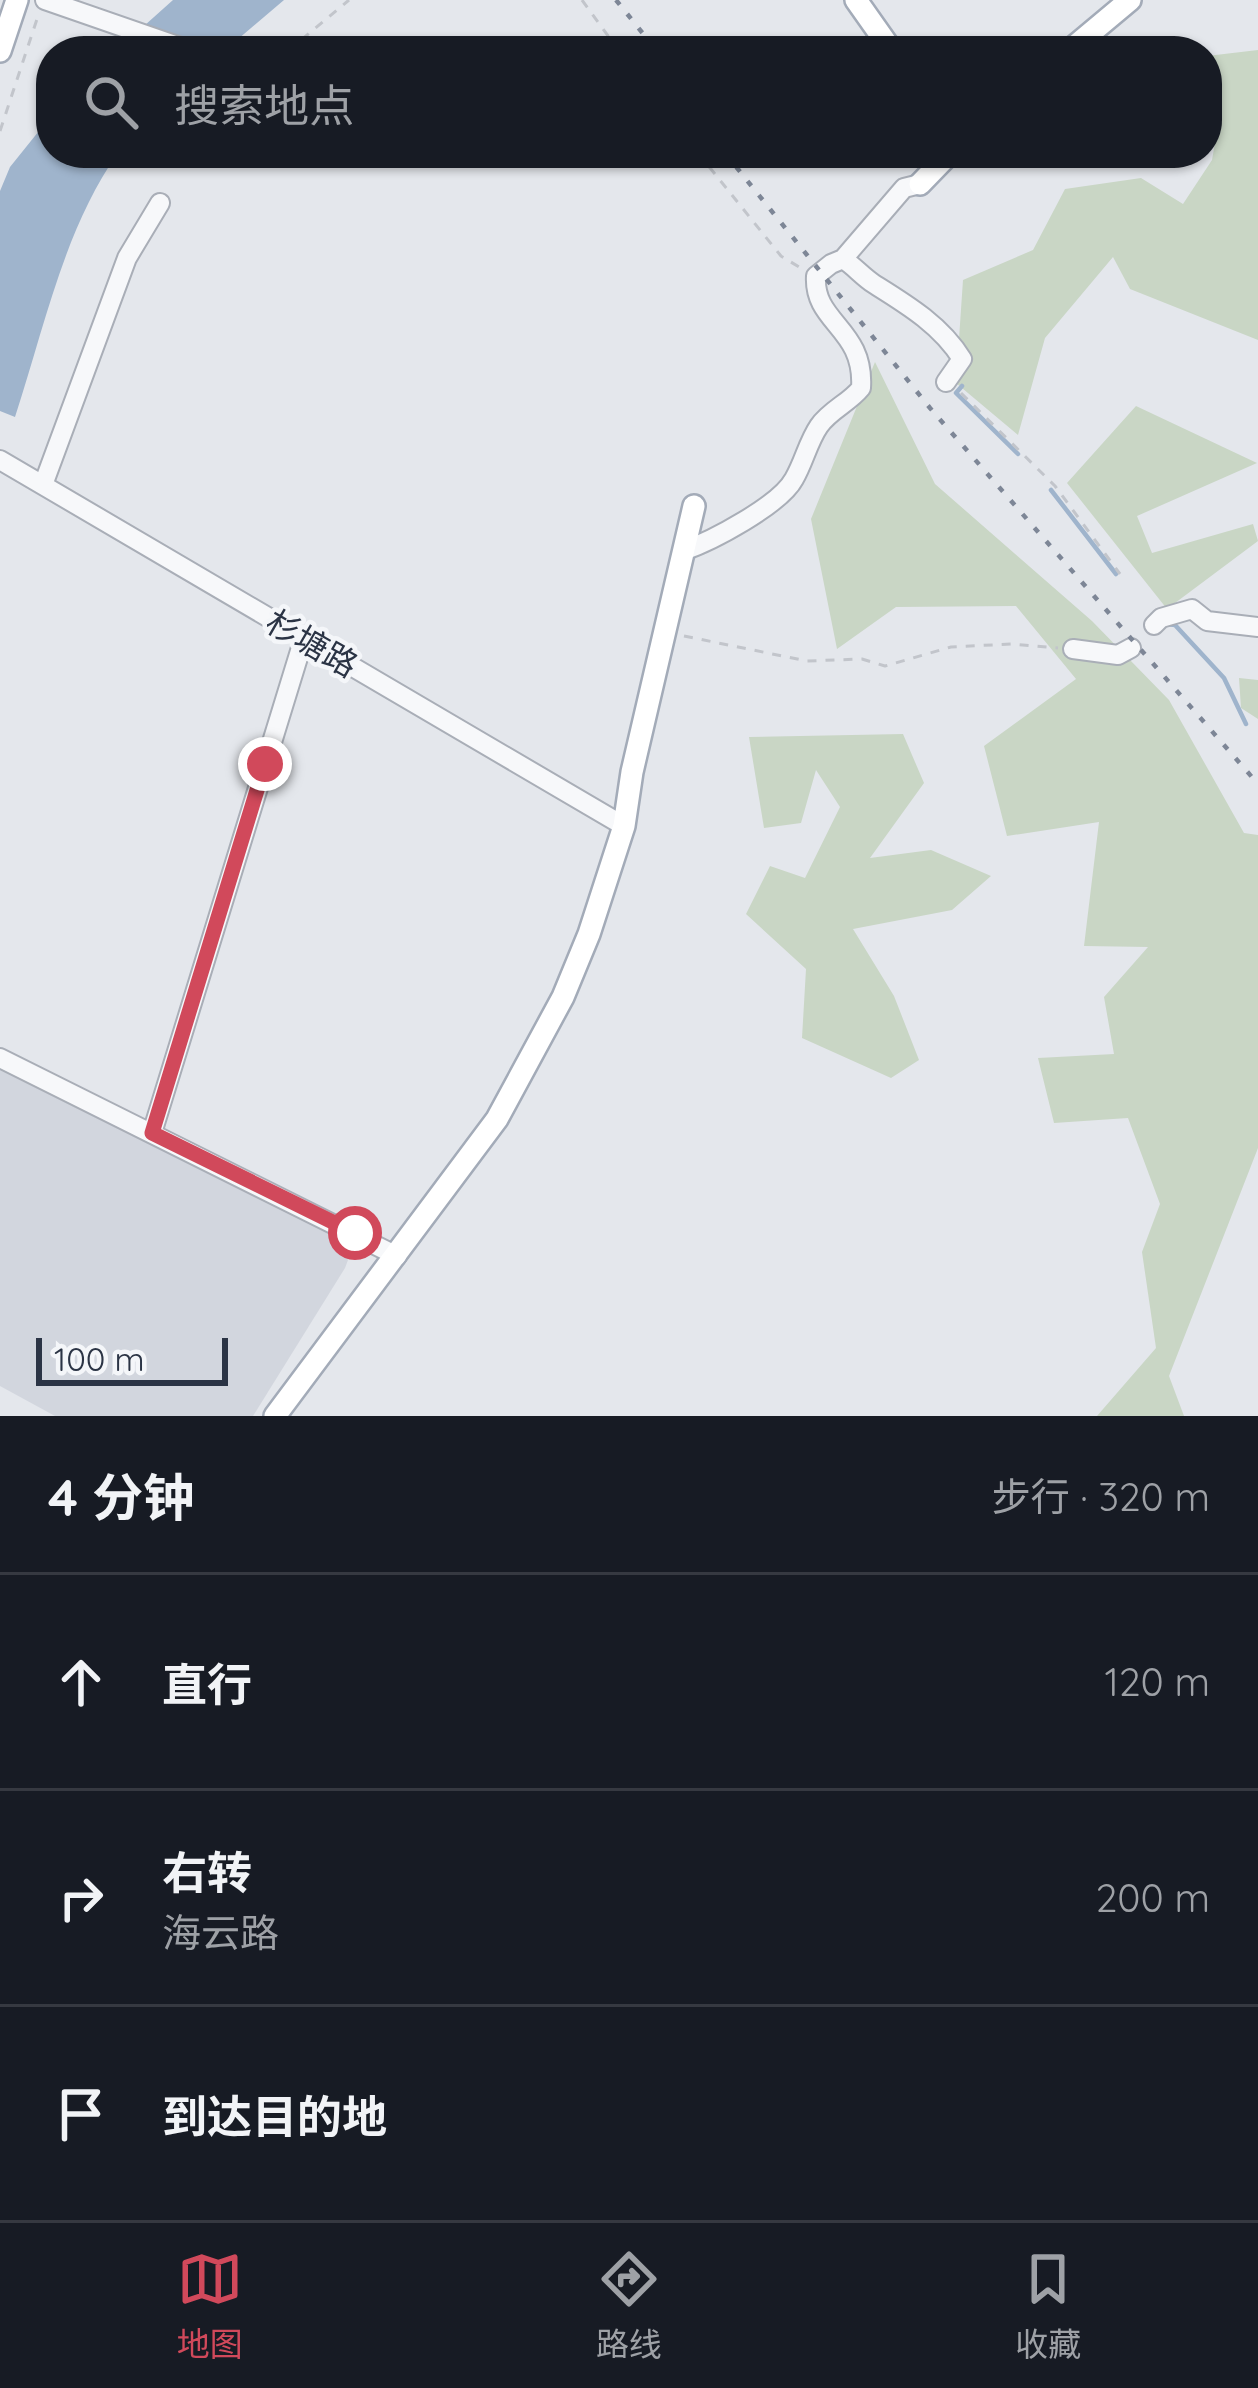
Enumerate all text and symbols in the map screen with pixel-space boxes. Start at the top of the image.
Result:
search box [36,36,1222,168]
icon: search [78,69,144,135]
text: 搜索地点 [174,77,354,133]
street label: 杉塘路 [259,600,365,685]
route end [238,737,292,791]
route start [328,1206,382,1260]
scale bar [36,1332,228,1385]
text: 100 m [54,1338,145,1379]
text: 4 分钟 [48,1465,194,1529]
text: 步行 · 320 m [992,1472,1210,1521]
icon: ahead [48,1649,114,1715]
text: 直行 [162,1656,252,1712]
text: 120 m [1105,1657,1210,1706]
text: 右转 [162,1844,252,1900]
icon: right [48,1865,114,1931]
text: 200 m [1096,1873,1210,1922]
text: 海云路 [162,1908,279,1957]
icon: arrive [48,2081,114,2147]
text: 到达目的地 [162,2088,387,2144]
tab: 地图 [177,2246,243,2366]
tab: 路线 [596,2246,662,2366]
tab: 收藏 [1015,2246,1081,2366]

